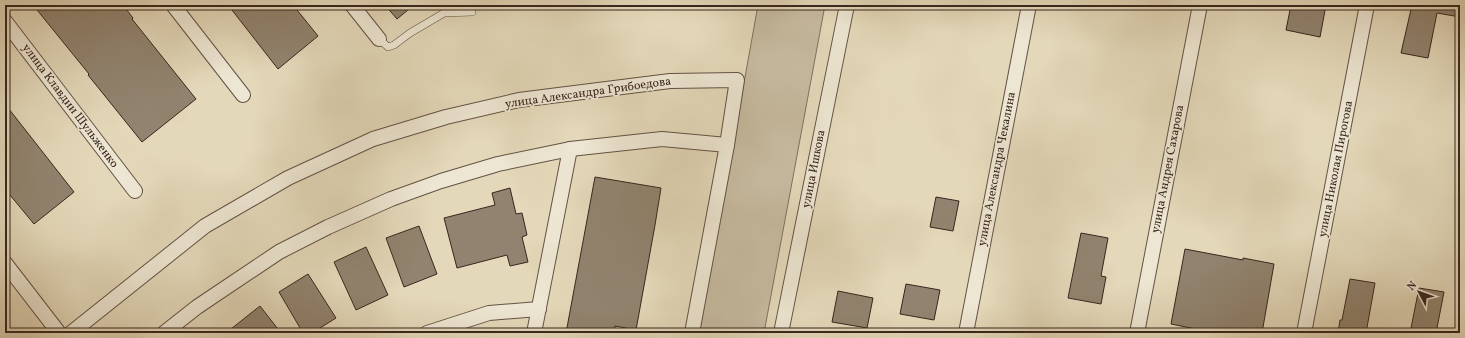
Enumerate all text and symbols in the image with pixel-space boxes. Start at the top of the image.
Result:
street label: улица Клавдии Шульженко [18,41,122,171]
street label: улица Александра Грибоедова [504,73,672,113]
street label: улица Александра Чекалина [974,90,1020,248]
street label: улица Николая Пирогова [1315,99,1357,239]
street label: улица Андрея Сахарова [1148,103,1188,235]
street label: улица Ишкова [799,128,829,210]
north arrow [1399,272,1439,312]
text: N [1404,278,1421,294]

